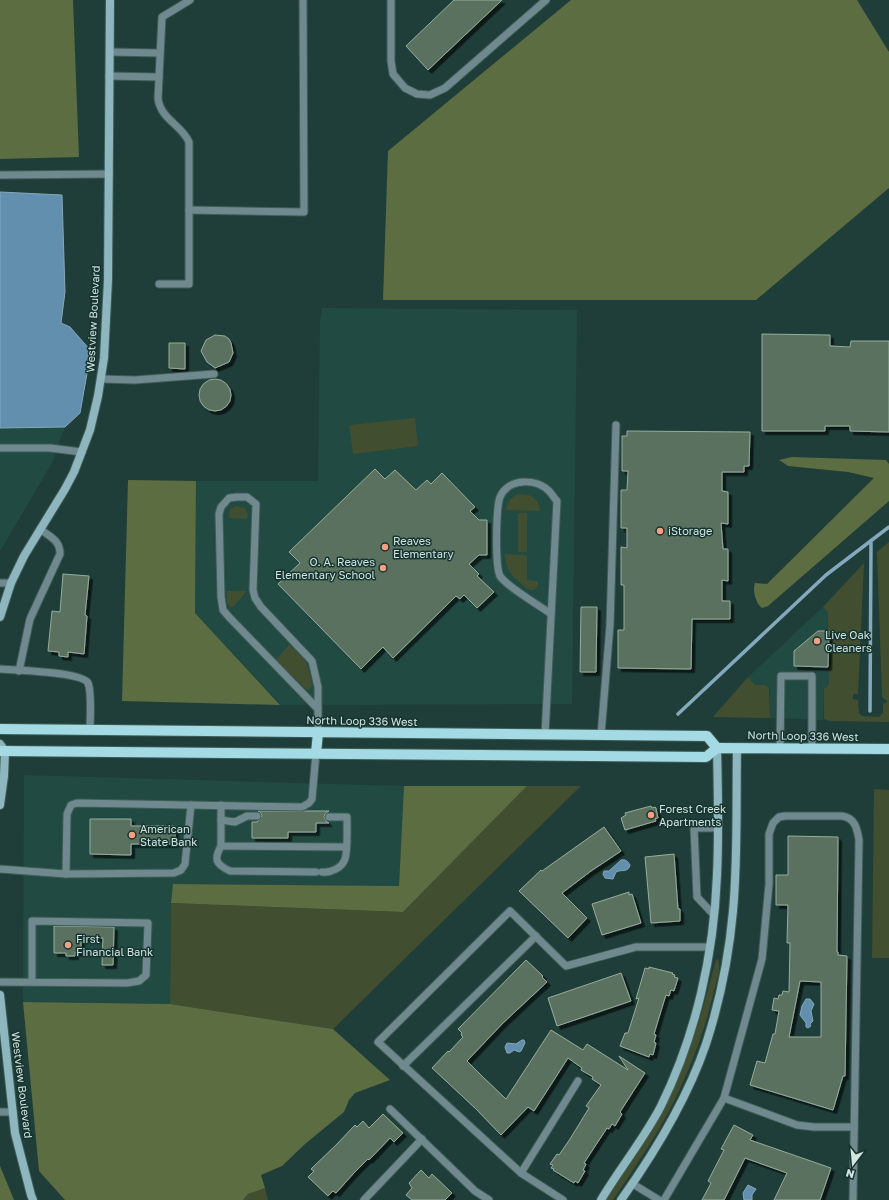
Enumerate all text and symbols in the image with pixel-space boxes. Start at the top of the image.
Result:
street label: Westview Boulevard [83,265,102,373]
place label: iStorage [668,524,712,537]
marker: iStorage [655,526,665,536]
place label: Reaves Elementary [393,534,454,560]
marker: Reaves Elementary [380,542,390,552]
place label: O. A. Reaves Elementary School [275,555,375,581]
marker: O. A. Reaves Elementary School [378,563,388,573]
place label: Live Oak Cleaners [825,628,872,654]
marker: Live Oak Cleaners [812,636,822,646]
street label: North Loop 336 West [306,713,418,728]
street label: North Loop 336 West [747,728,859,743]
place label: Forest Creek Apartments [659,802,726,828]
marker: Forest Creek Apartments [646,810,656,820]
place label: American State Bank [140,822,197,848]
marker: American State Bank [127,830,137,840]
place label: First Financial Bank [76,932,153,958]
marker: First Financial Bank [63,940,73,950]
street label: Westview Boulevard [10,1031,35,1139]
north arrow [833,1144,873,1184]
text: N [844,1167,856,1181]

